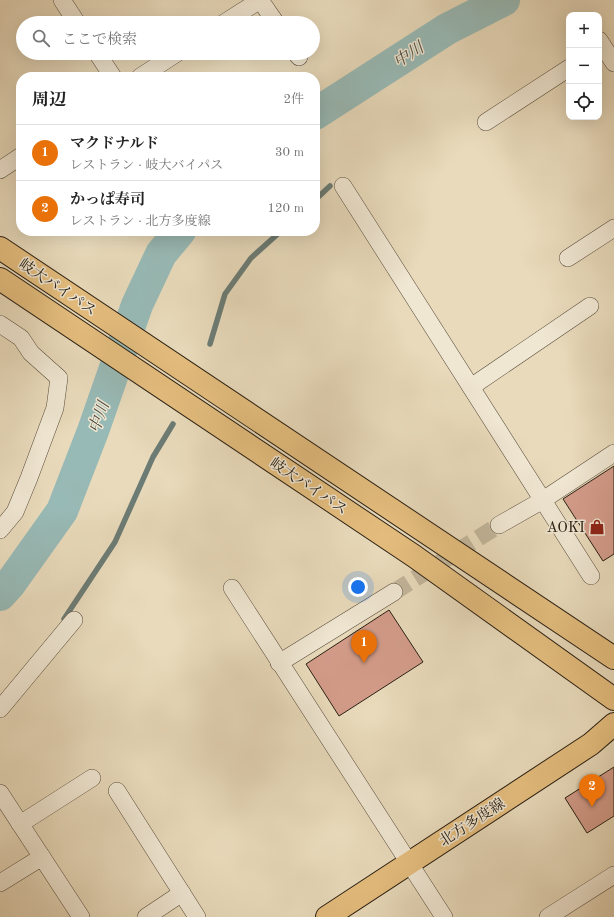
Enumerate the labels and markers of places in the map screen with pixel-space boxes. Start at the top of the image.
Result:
shop icon: AOKI [588,518,606,536]
place label: AOKI [547,521,585,536]
pin: 1 [351,630,377,663]
pin: 2 [579,774,605,807]

